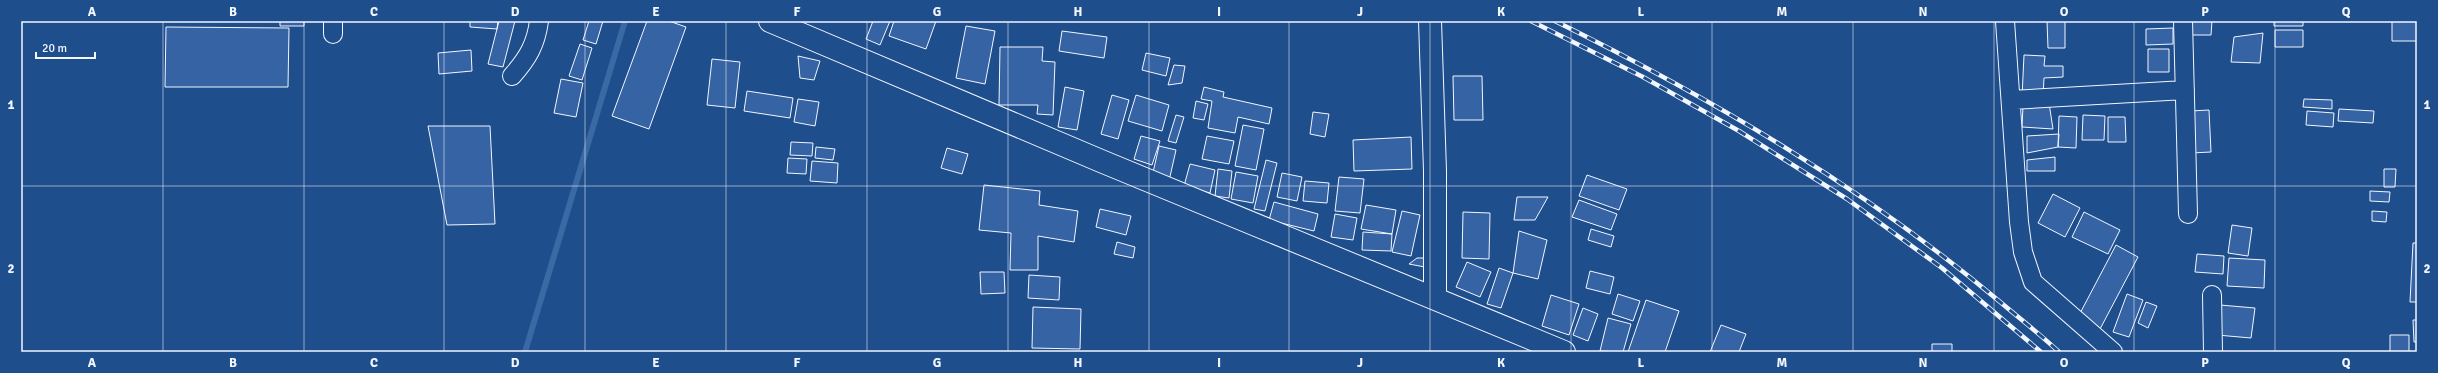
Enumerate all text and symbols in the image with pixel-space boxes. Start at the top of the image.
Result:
text: A [88,4,97,20]
text: B [229,4,237,20]
text: C [370,4,378,20]
text: D [511,4,520,20]
text: E [652,4,660,20]
text: F [794,4,801,20]
text: G [933,4,941,20]
text: H [1074,4,1082,20]
text: I [1217,4,1221,20]
text: J [1357,4,1363,20]
text: K [1497,4,1505,20]
text: L [1638,4,1645,20]
text: M [1777,4,1788,20]
text: N [1918,4,1928,20]
text: O [2060,4,2069,20]
text: P [2201,4,2209,20]
text: Q [2342,4,2351,20]
scale bar [36,34,95,60]
text: 20 m [42,41,67,56]
text: 1 [7,97,15,113]
text: 1 [2423,97,2431,113]
text: 2 [7,261,15,277]
text: 2 [2423,261,2431,277]
text: A [88,355,97,371]
text: B [229,355,237,371]
text: C [370,355,378,371]
text: D [511,355,520,371]
text: E [652,355,660,371]
text: F [794,355,801,371]
text: G [933,355,941,371]
text: H [1074,355,1082,371]
text: I [1217,355,1221,371]
text: J [1357,355,1363,371]
text: K [1497,355,1505,371]
text: L [1638,355,1645,371]
text: M [1777,355,1788,371]
text: N [1918,355,1928,371]
text: O [2060,355,2069,371]
text: P [2201,355,2209,371]
text: Q [2342,355,2351,371]

